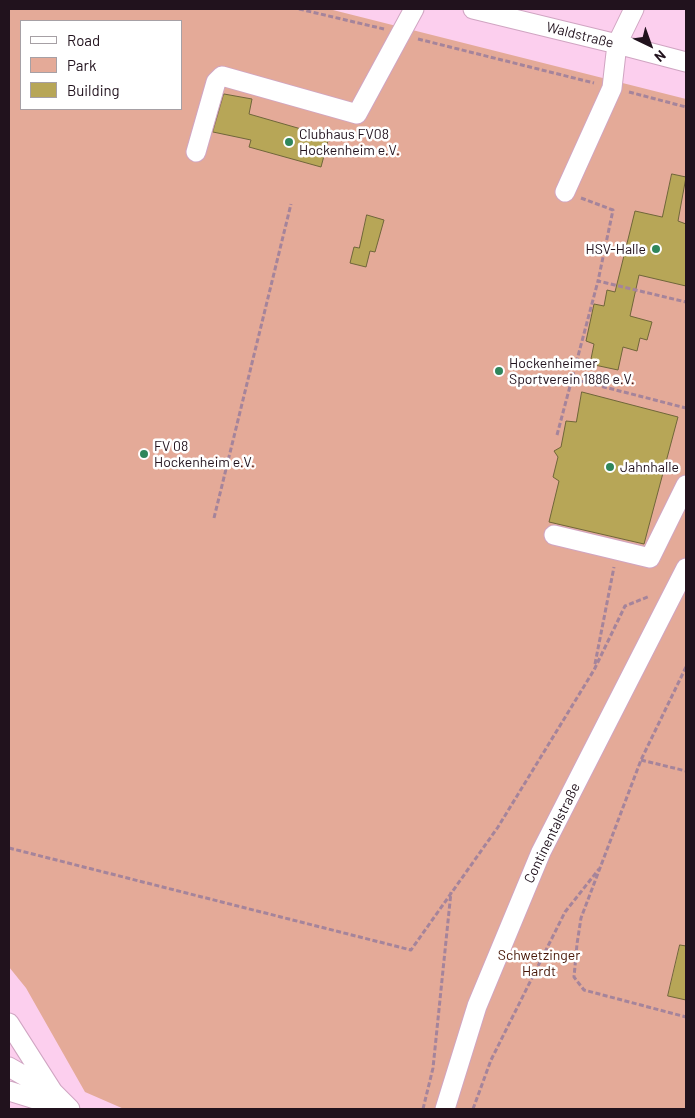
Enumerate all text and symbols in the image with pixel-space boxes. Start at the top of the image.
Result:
street label: Waldstraße [545,19,615,51]
legend [20,20,182,110]
north arrow [625,20,675,70]
text: Road [67,31,100,49]
text: N [651,47,670,66]
text: Park [67,56,96,74]
text: Building [67,81,120,99]
place label: Clubhaus FV08 Hockenheim e.V. [299,126,400,158]
marker: Clubhaus FV08 Hockenheim e.V. [283,136,295,148]
place label: HSV-Halle [586,241,646,257]
marker: HSV-Halle [650,243,662,255]
place label: Hockenheimer Sportverein 1886 e.V. [509,355,635,388]
marker: Hockenheimer Sportverein 1886 e.V. [493,365,505,377]
place label: FV 08 Hockenheim e.V. [154,438,255,471]
marker: FV 08 Hockenheim e.V. [138,448,150,460]
place label: Jahnhalle [620,459,679,475]
marker: Jahnhalle [604,461,616,473]
street label: Continentalstraße [520,780,584,886]
park label: Schwetzinger Hardt [498,947,580,980]

